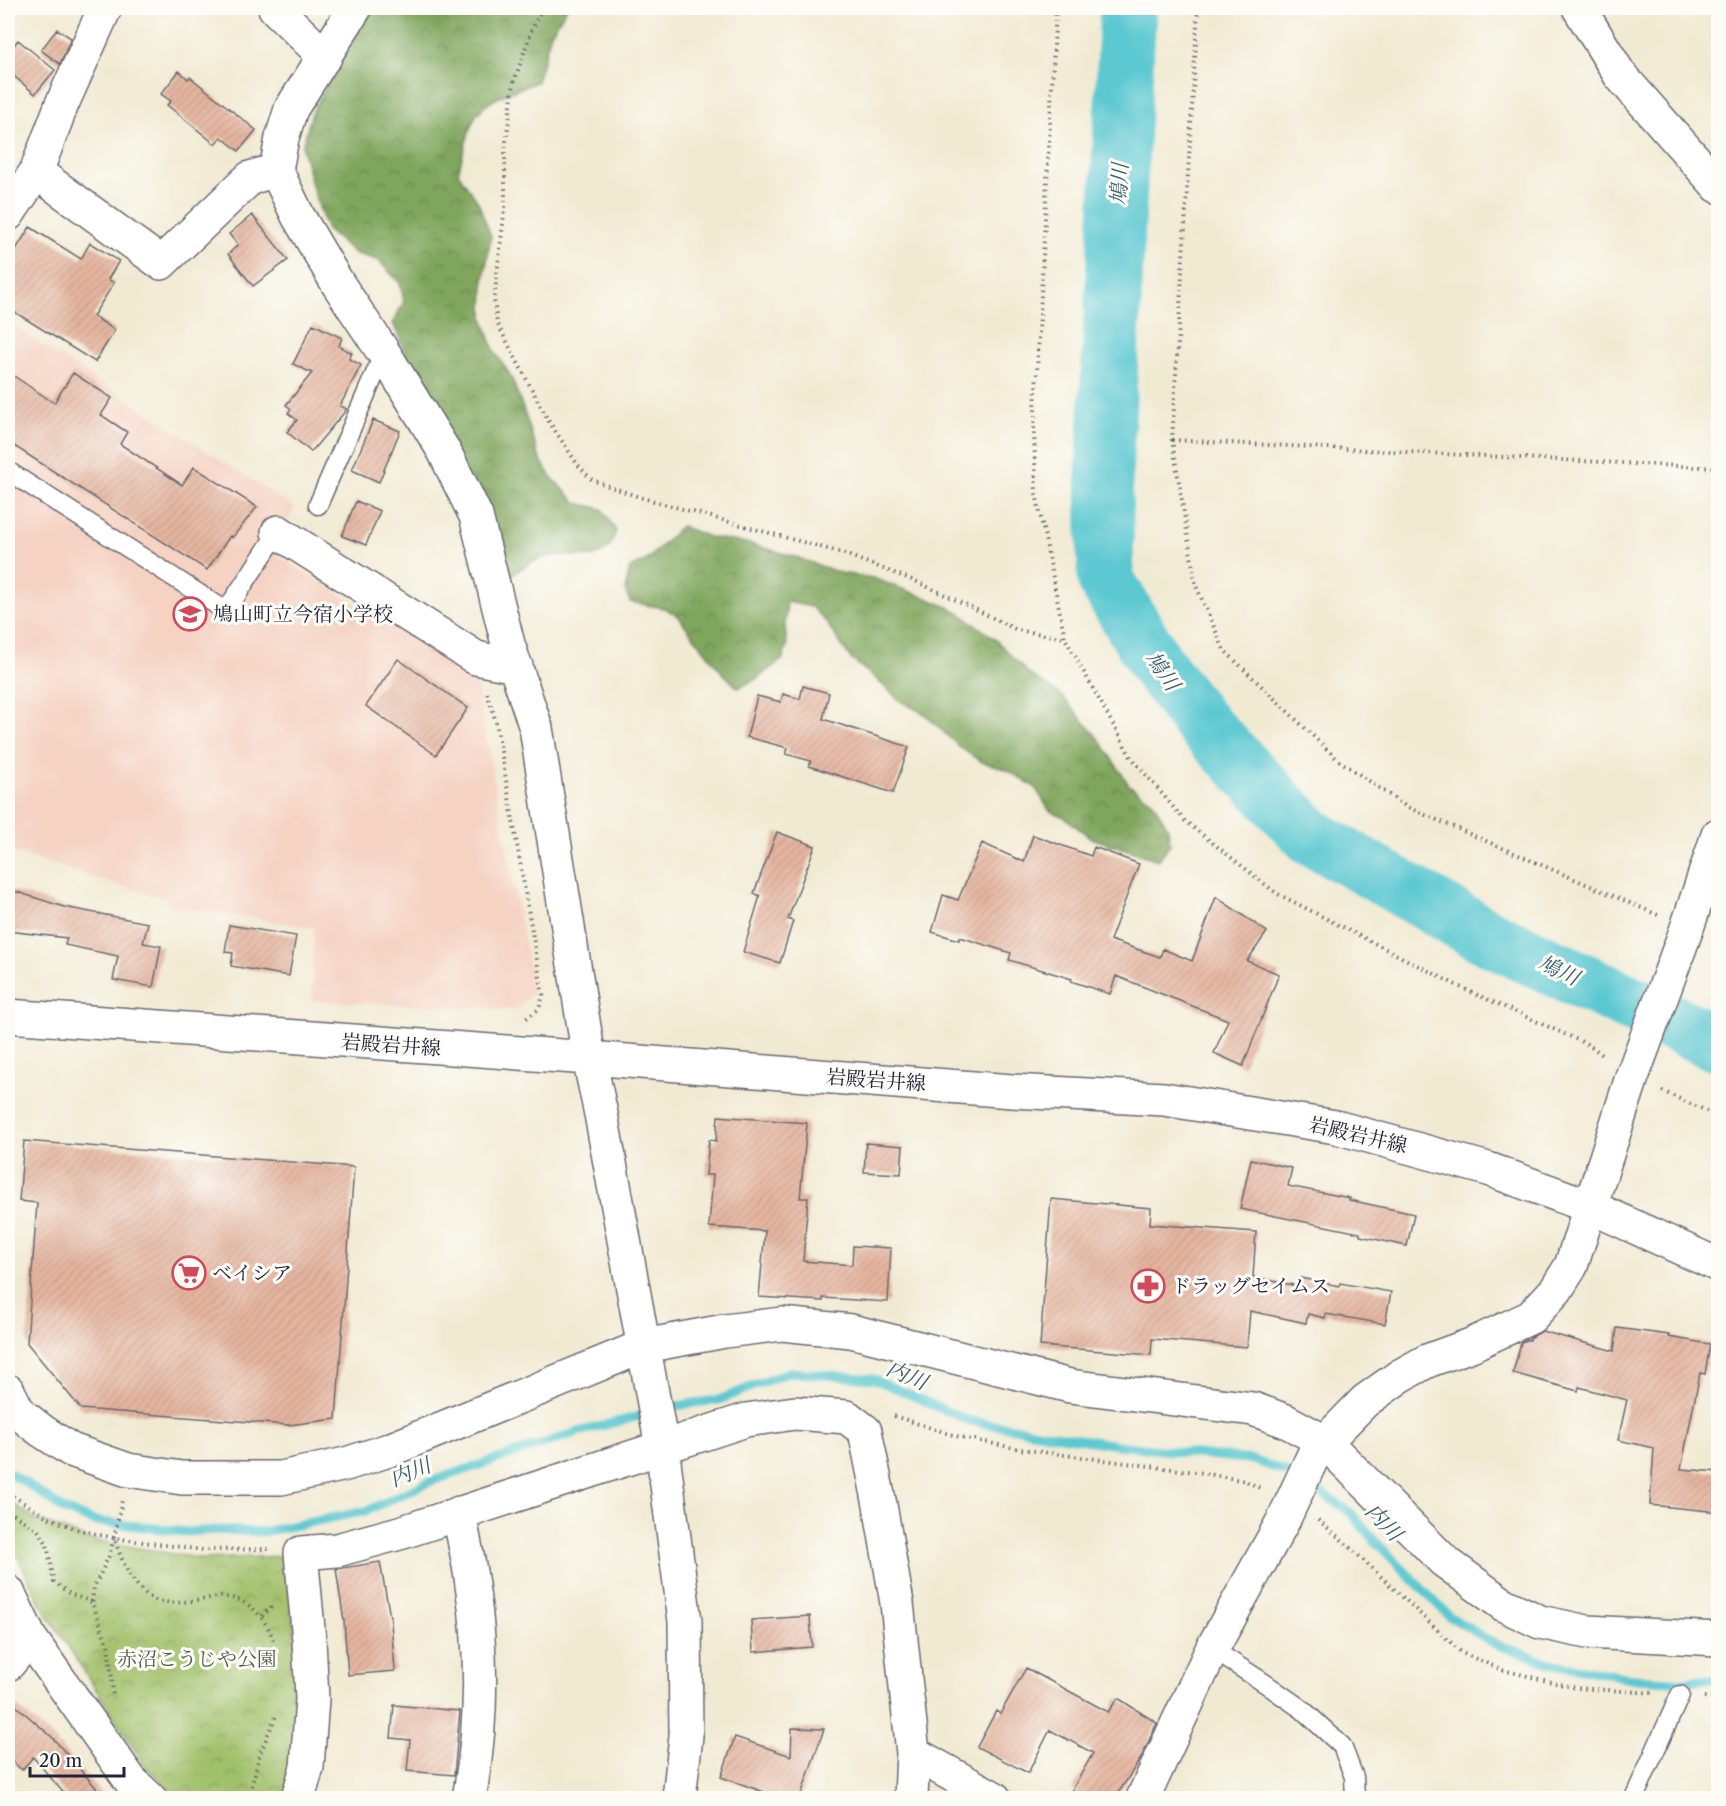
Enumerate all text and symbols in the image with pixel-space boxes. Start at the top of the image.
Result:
water label: 鳩川 [1105,160,1133,206]
school or university icon: 鳩山町立今宿小学校 [172,596,208,632]
place label: 鳩山町立今宿小学校 [213,602,393,626]
water label: 鳩川 [1141,647,1186,697]
water label: 鳩川 [1535,950,1585,991]
street label: 岩殿岩井線 [340,1030,442,1060]
street label: 岩殿岩井線 [825,1065,927,1095]
street label: 岩殿岩井線 [1307,1112,1409,1158]
supermarket icon: ベイシア [171,1255,207,1291]
place label: ベイシア [212,1261,292,1285]
pharmacy icon: ドラッグセイムス [1130,1268,1166,1304]
place label: ドラッグセイムス [1171,1274,1330,1298]
water label: 内川 [883,1355,933,1395]
water label: 内川 [386,1452,436,1492]
water label: 内川 [1360,1498,1409,1547]
park label: 赤沼こうじや公園 [117,1647,277,1671]
scale bar [30,1740,124,1778]
text: 20 m [39,1750,83,1772]

